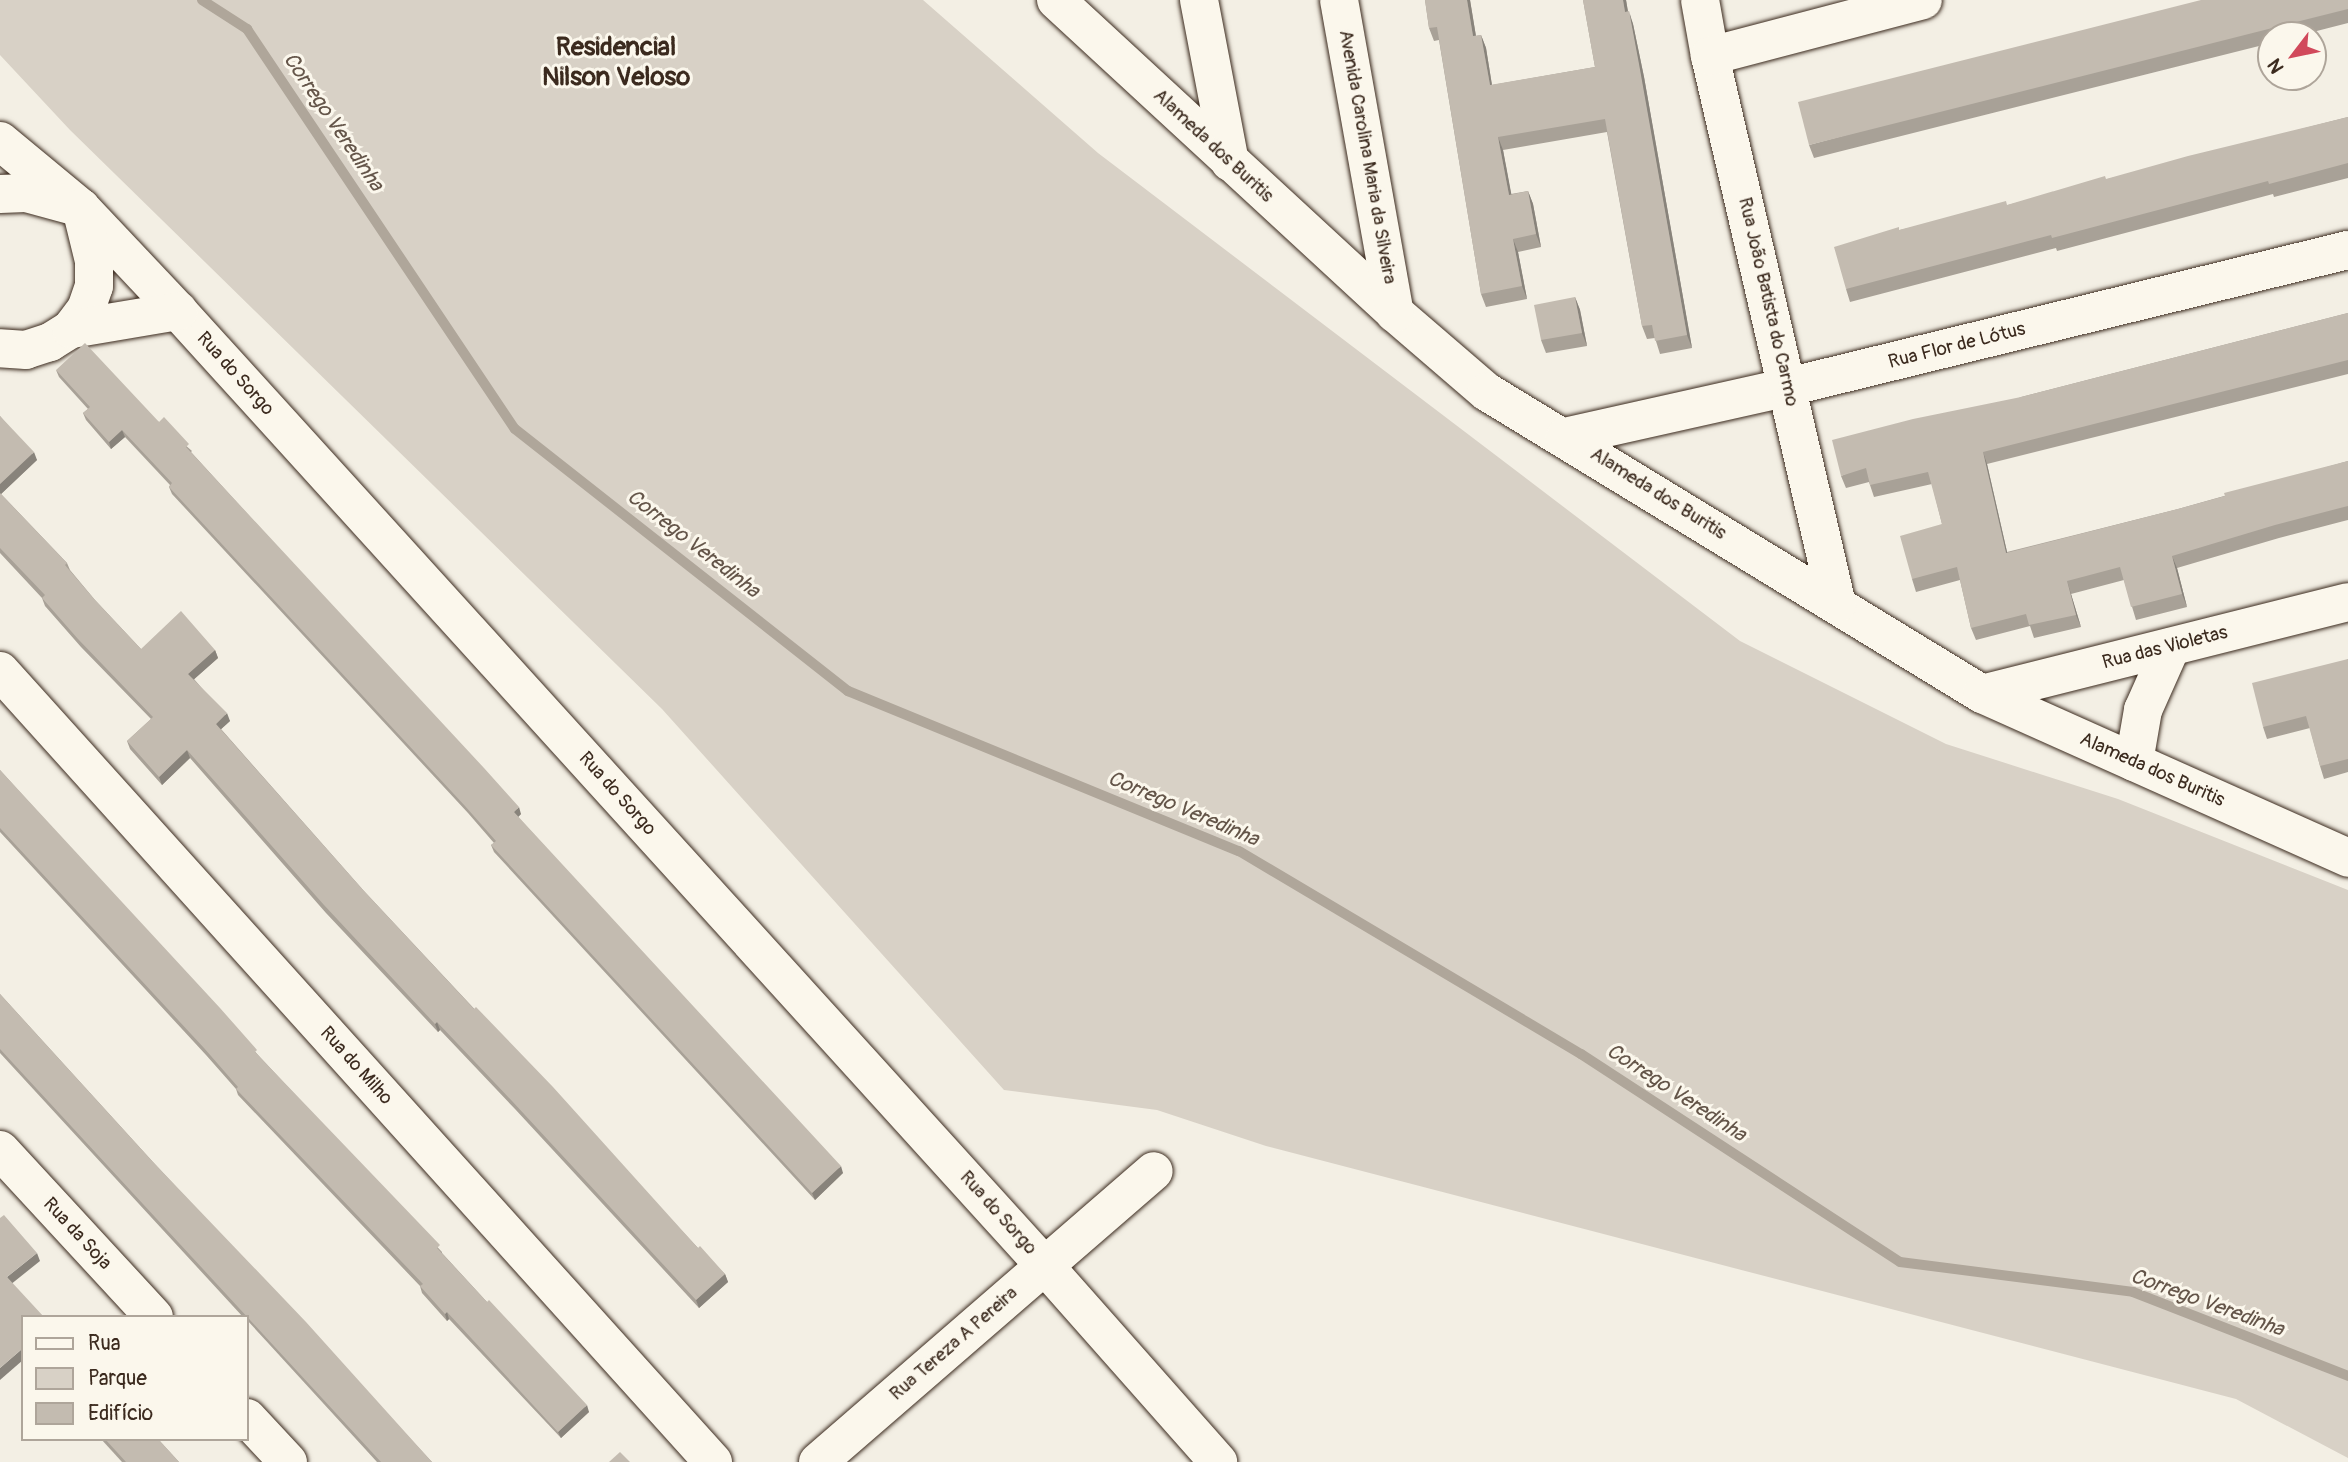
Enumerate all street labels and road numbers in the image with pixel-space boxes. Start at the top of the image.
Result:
street label: Avenida Carolina Maria da Silveira [1333,28,1401,286]
street label: Alameda dos Buritis [1148,84,1278,208]
street label: Rua João Batista do Carmo [1733,195,1803,409]
street label: Rua Flor de Lótus [1886,318,2028,374]
street label: Rua do Sorgo [192,328,278,420]
street label: Alameda dos Buritis [1586,443,1730,545]
street label: Rua das Violetas [2100,621,2230,675]
street label: Alameda dos Buritis [2076,728,2228,812]
street label: Rua do Sorgo [574,748,660,840]
street label: Rua do Milho [315,1022,397,1110]
street label: Rua do Sorgo [955,1167,1041,1259]
street label: Rua da Soja [38,1193,116,1275]
street label: Rua Tereza A Pereira [885,1282,1023,1406]

